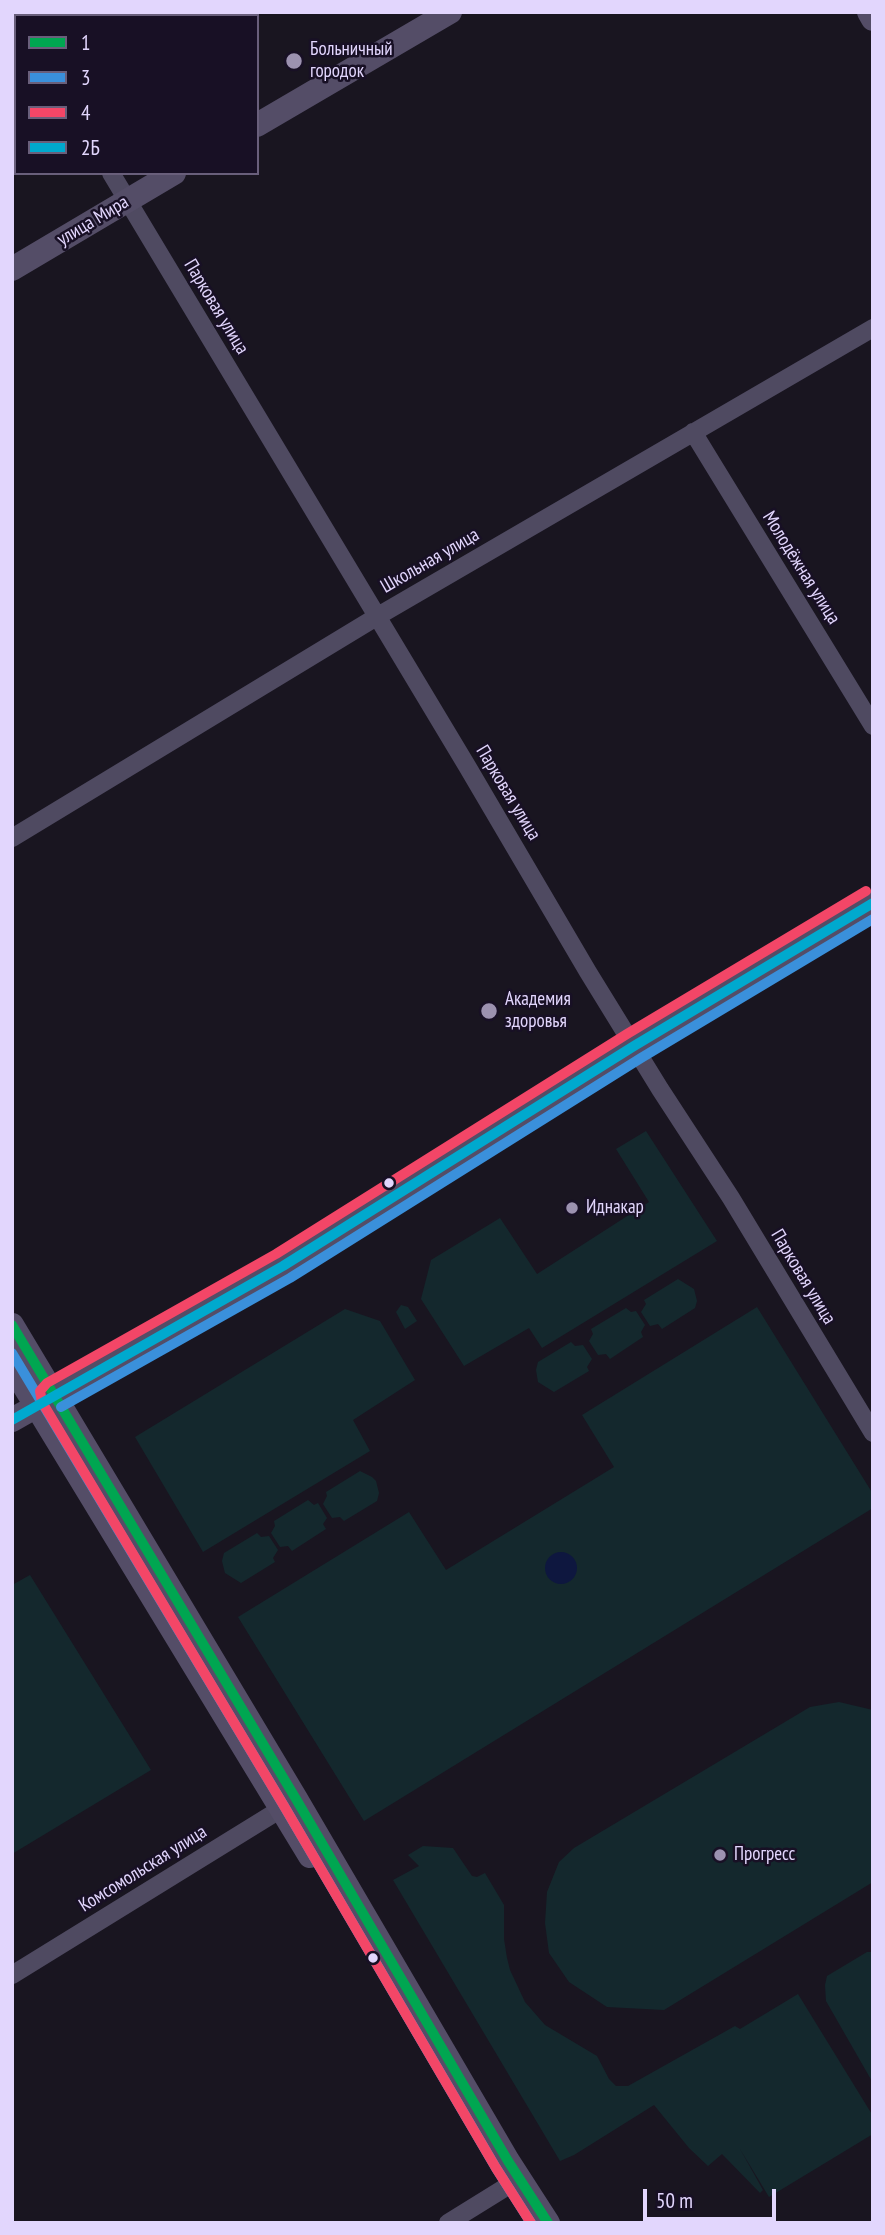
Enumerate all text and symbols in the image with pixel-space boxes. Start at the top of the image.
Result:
legend [14,14,259,175]
text: 1 [81,29,90,56]
place label: Больничный городок [310,39,392,83]
marker: Больничный городок [284,51,304,71]
text: 3 [81,64,90,91]
text: 4 [81,99,90,126]
text: 2Б [81,134,100,161]
street label: улица Мира [53,191,133,251]
street label: Парковая улица [179,255,253,359]
street label: Молодёжная улица [757,507,845,629]
street label: Школьная улица [377,524,483,598]
street label: Парковая улица [471,741,545,845]
place label: Академия здоровья [505,989,571,1033]
marker: Академия здоровья [479,1001,499,1021]
unlabelled marker [382,1176,396,1190]
place label: Иднакар [586,1197,644,1219]
marker: Иднакар [564,1200,580,1216]
street label: Парковая улица [766,1225,840,1329]
street label: Комсомольская улица [75,1821,211,1917]
place label: Прогресс [734,1844,795,1866]
marker: Прогресс [712,1847,728,1863]
unlabelled marker [366,1951,380,1965]
scale bar [647,2176,780,2220]
text: 50 m [656,2187,693,2214]

